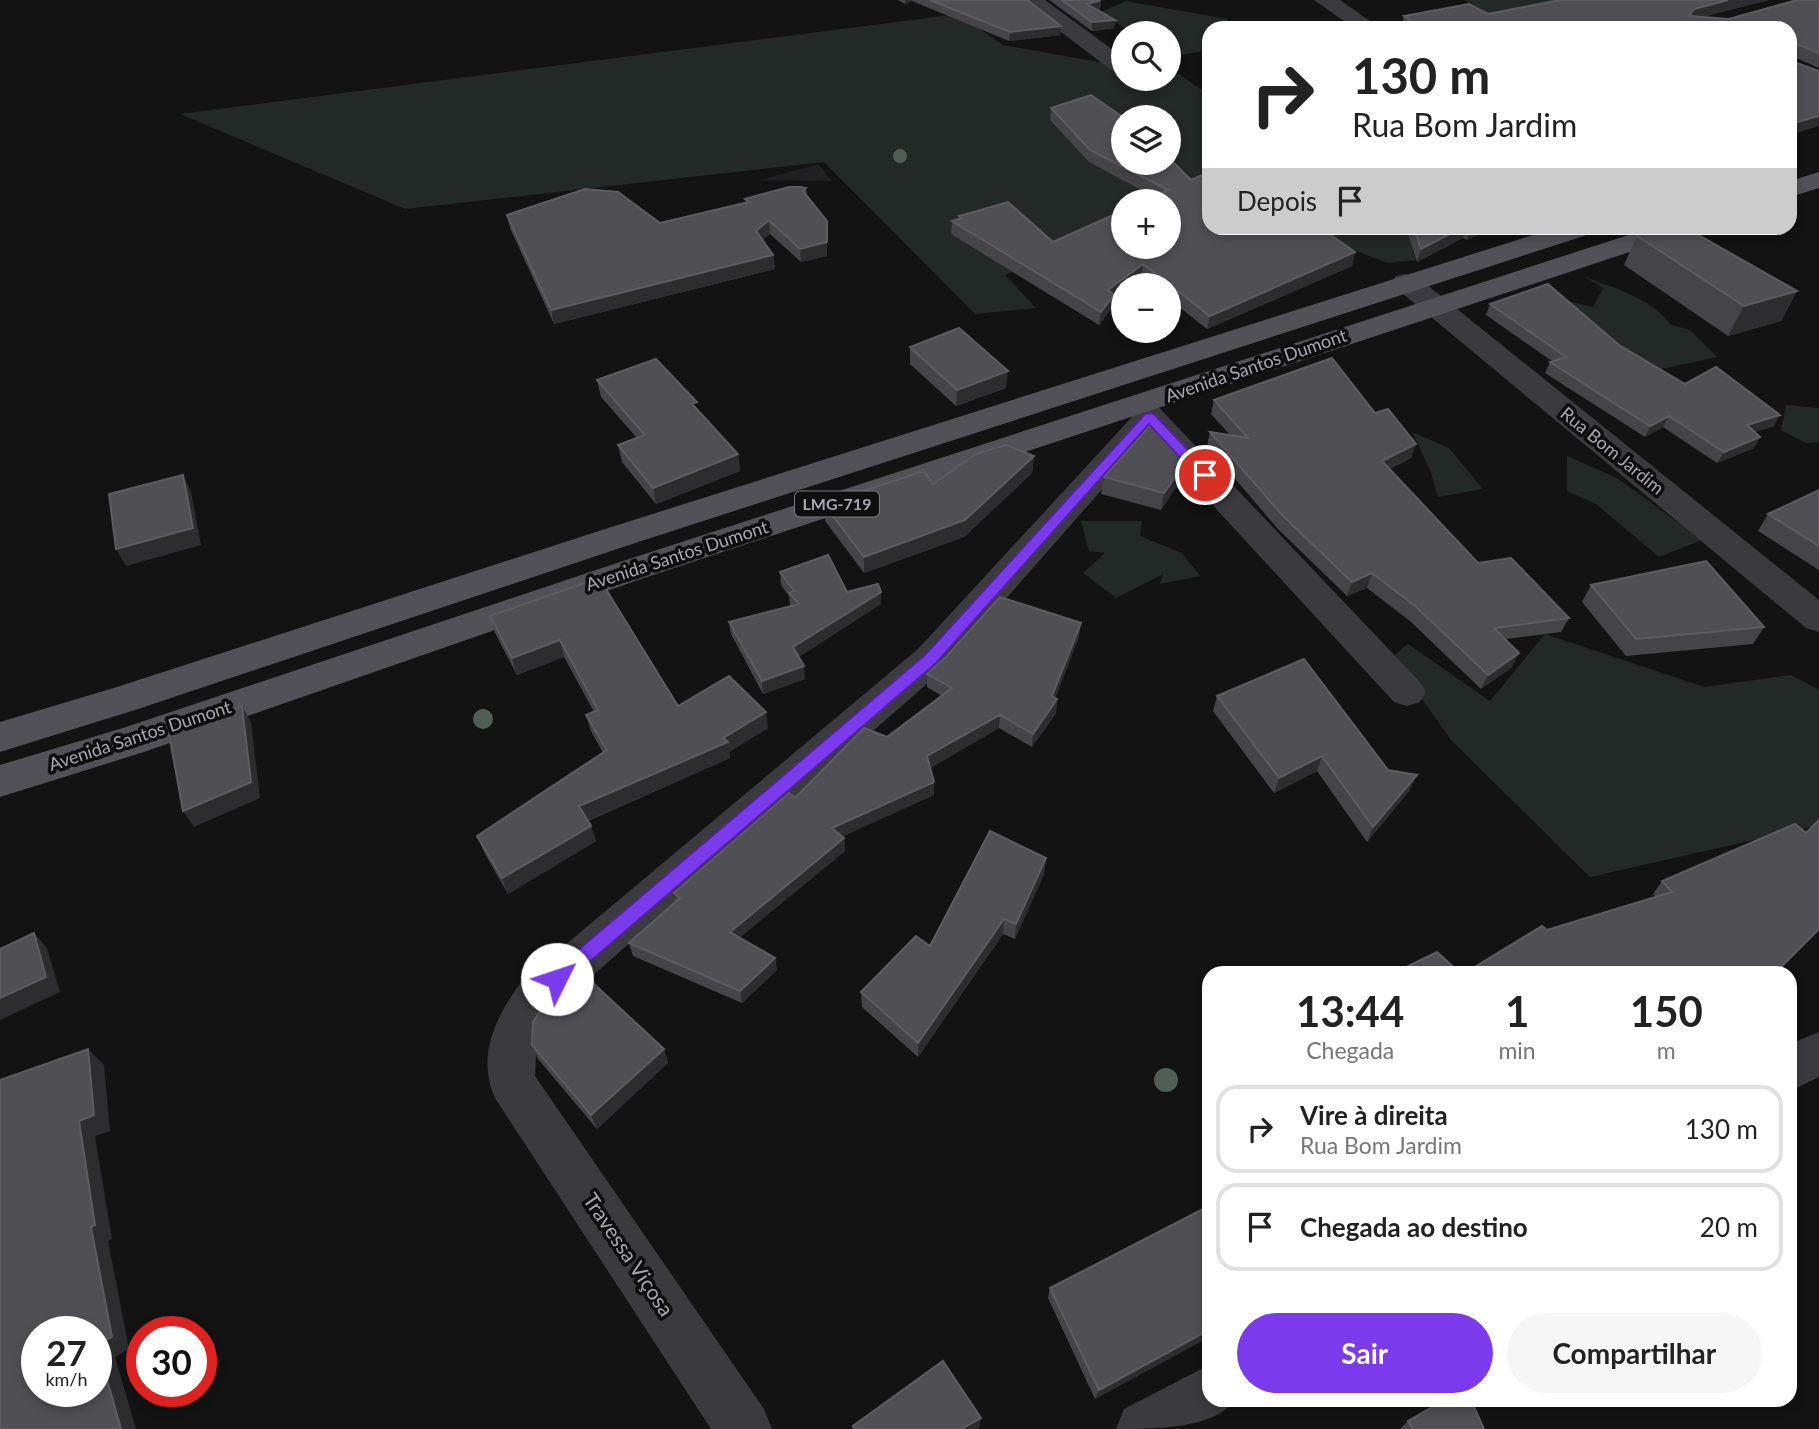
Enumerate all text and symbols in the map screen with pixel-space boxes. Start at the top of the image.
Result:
map controls [1111,21,1181,343]
button: search [1111,21,1181,91]
text: 130 m [1352,46,1490,104]
icon: right [1237,49,1328,140]
button: layers [1111,105,1181,175]
text: Rua Bom Jardim [1352,105,1577,144]
icon: arrive [1331,182,1369,220]
text: Depois [1237,185,1317,217]
button: + [1111,189,1181,259]
button: − [1111,273,1181,343]
street label: Avenida Santos Dumont [1162,323,1350,406]
street label: Rua Bom Jardim [1556,402,1669,499]
pin [1175,445,1235,505]
icon: arrive [1186,456,1224,494]
road number: LMG-719 [795,491,879,516]
street label: Avenida Santos Dumont [583,515,771,595]
street label: Avenida Santos Dumont [46,695,234,775]
position arrow [520,942,594,1016]
text: 13:44 [1296,986,1404,1036]
text: 1 [1505,986,1529,1036]
text: 150 [1630,986,1703,1036]
text: Chegada [1306,1036,1394,1064]
text: min [1498,1036,1536,1064]
text: m [1657,1036,1676,1064]
text: Vire à direita [1300,1099,1448,1131]
icon: right [1241,1110,1279,1148]
text: 130 m [1685,1113,1758,1145]
text: Rua Bom Jardim [1300,1131,1462,1159]
street label: Travessa Viçosa [579,1188,680,1321]
icon: arrive [1241,1208,1279,1246]
text: Chegada ao destino [1300,1211,1528,1243]
text: 20 m [1700,1211,1758,1243]
button: Sair [1237,1313,1493,1393]
button: Compartilhar [1507,1313,1762,1393]
speed limit sign: 30 [126,1316,217,1407]
text: 27 [46,1331,87,1373]
text: km/h [45,1368,88,1390]

